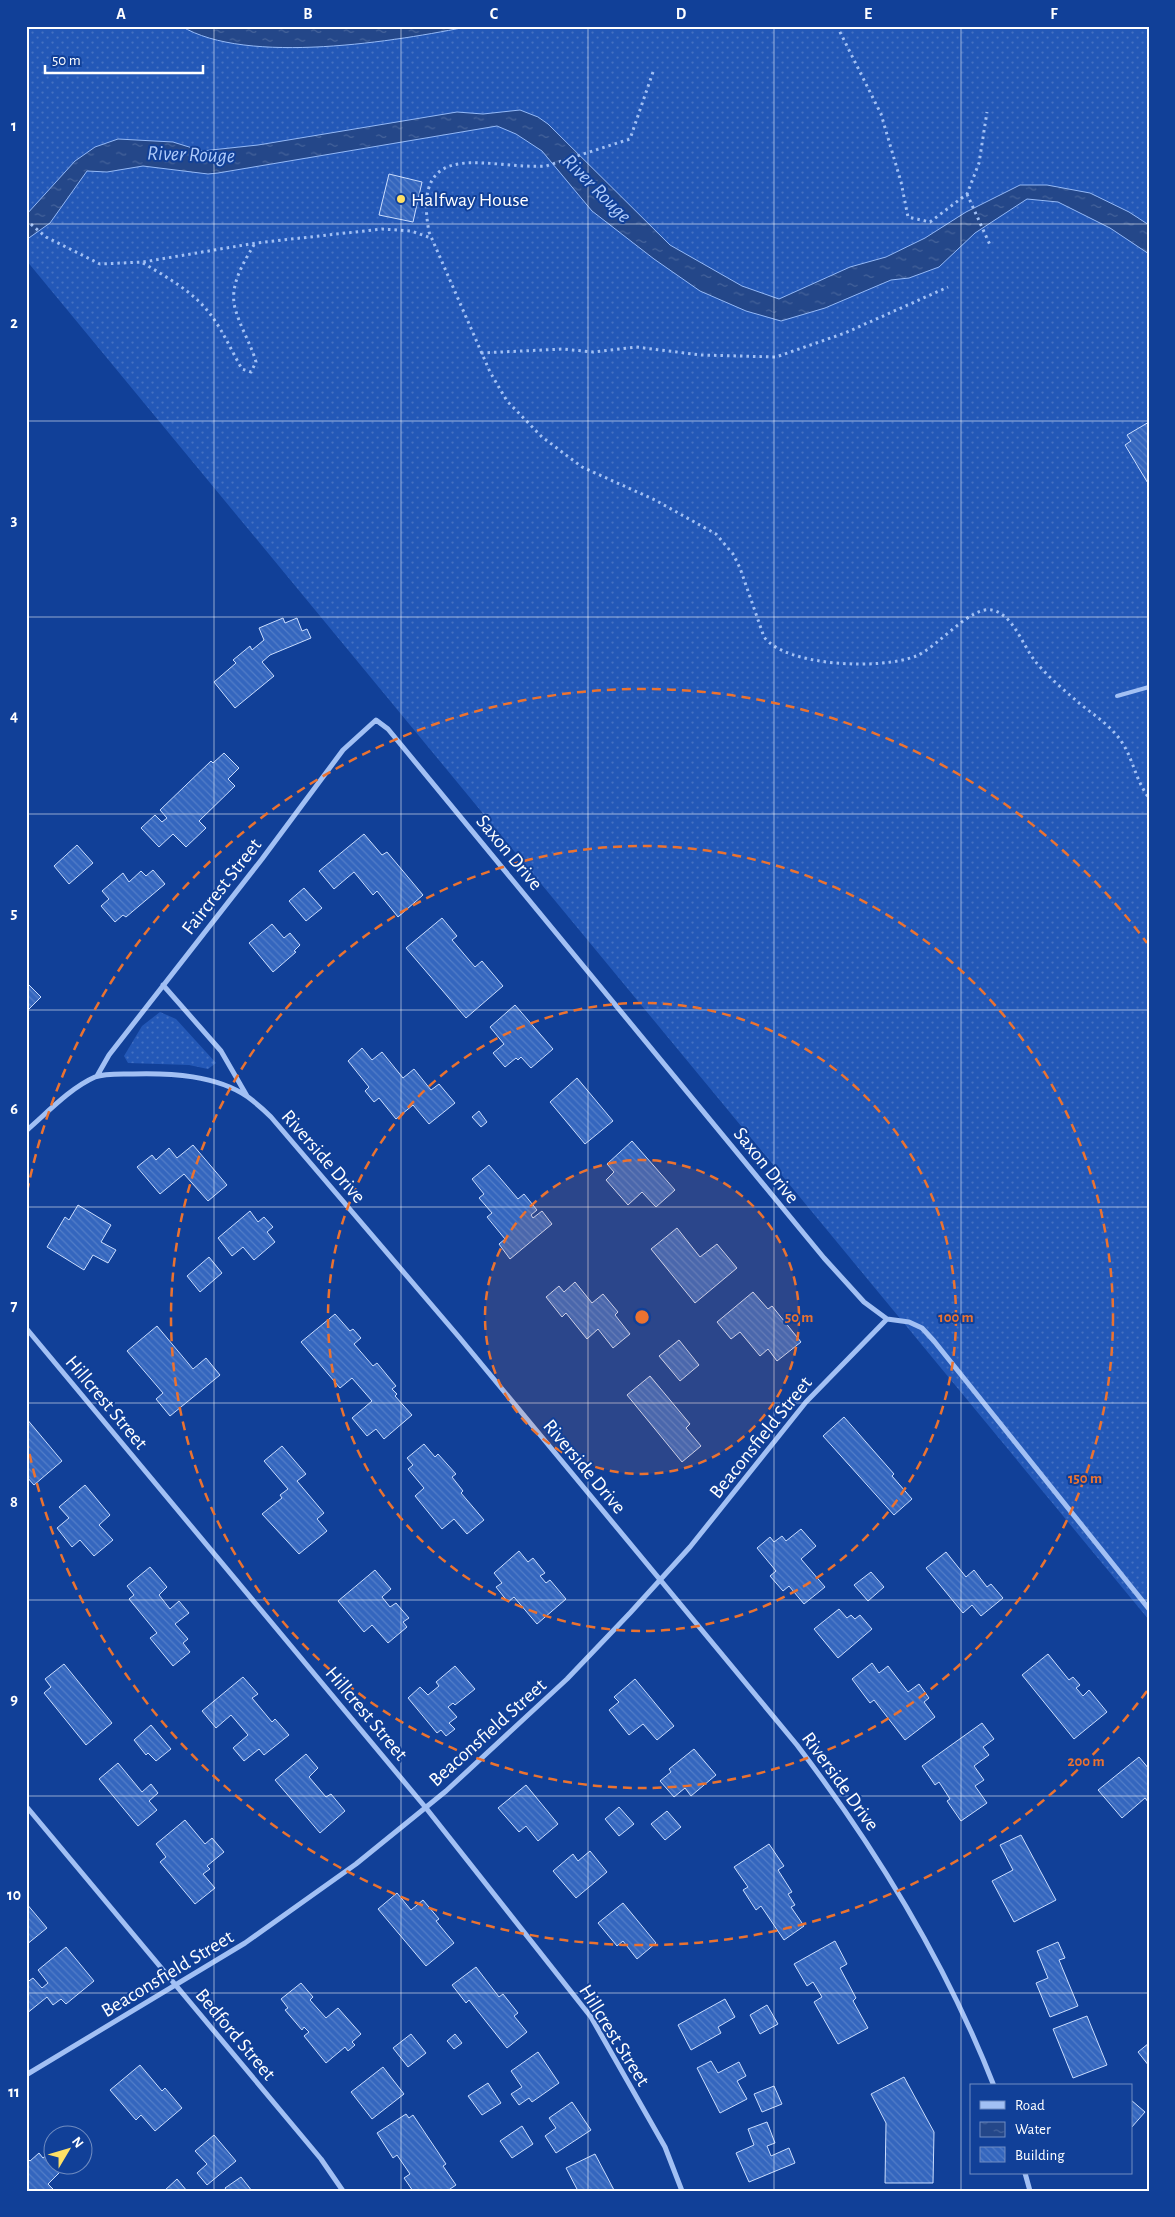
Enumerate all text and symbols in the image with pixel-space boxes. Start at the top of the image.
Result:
text: A [116,6,126,22]
text: B [303,6,313,22]
text: C [490,6,499,22]
text: D [676,6,687,22]
text: E [864,6,872,22]
text: F [1050,6,1058,22]
scale bar [45,42,202,74]
text: 50 m [52,53,81,68]
text: 1 [11,118,17,134]
water label: River Rouge [147,142,235,167]
water label: River Rouge [558,150,635,227]
place label: Halfway House [411,190,529,210]
marker: Halfway House [395,193,407,205]
text: 2 [10,315,18,331]
text: 3 [11,512,18,528]
text: 4 [10,708,18,724]
street label: Saxon Drive [472,811,546,894]
street label: Faircrest Street [178,834,266,938]
text: 5 [11,905,18,921]
text: 6 [10,1101,18,1117]
street label: Riverside Drive [277,1106,369,1207]
street label: Saxon Drive [730,1124,803,1207]
text: 7 [11,1298,18,1314]
centre of rings [633,1308,651,1326]
text: 50 m [785,1310,813,1325]
text: 100 m [938,1310,974,1325]
street label: Hillcrest Street [61,1352,151,1454]
street label: Beaconsfield Street [706,1373,816,1502]
street label: Riverside Drive [539,1416,629,1518]
text: 150 m [1068,1471,1102,1486]
text: 8 [10,1494,18,1510]
street label: Hillcrest Street [321,1663,411,1765]
street label: Beaconsfield Street [425,1675,551,1790]
text: 9 [10,1691,18,1707]
street label: Riverside Drive [798,1729,883,1835]
text: 200 m [1067,1754,1105,1769]
text: 10 [7,1887,21,1903]
street label: Beaconsfield Street [98,1926,237,2021]
street label: Hillcrest Street [575,1981,654,2090]
street label: Bedford Street [191,1985,279,2085]
text: 11 [8,2084,20,2100]
legend [970,2084,1132,2174]
text: Road [1015,2098,1045,2113]
text: Water [1015,2122,1051,2137]
north arrow [42,2124,92,2174]
text: N [69,2134,86,2151]
text: Building [1015,2148,1065,2163]

